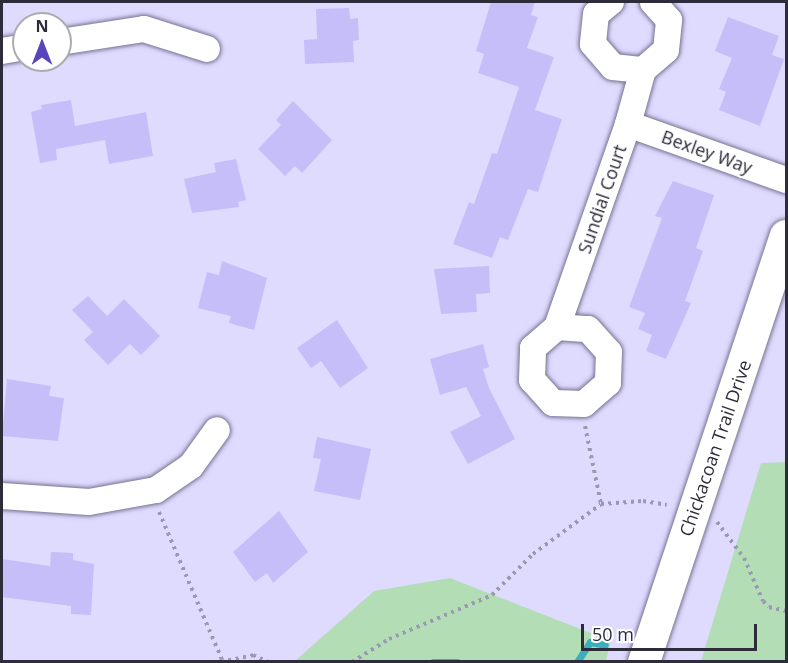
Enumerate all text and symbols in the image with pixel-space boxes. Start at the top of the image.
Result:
north arrow [12,12,72,72]
text: N [35,15,49,37]
street label: Bexley Way [659,126,755,178]
street label: Sundial Court [573,142,631,256]
street label: Chickacoan Trail Drive [675,357,755,539]
scale bar [584,612,760,650]
text: 50 m [592,622,634,646]

